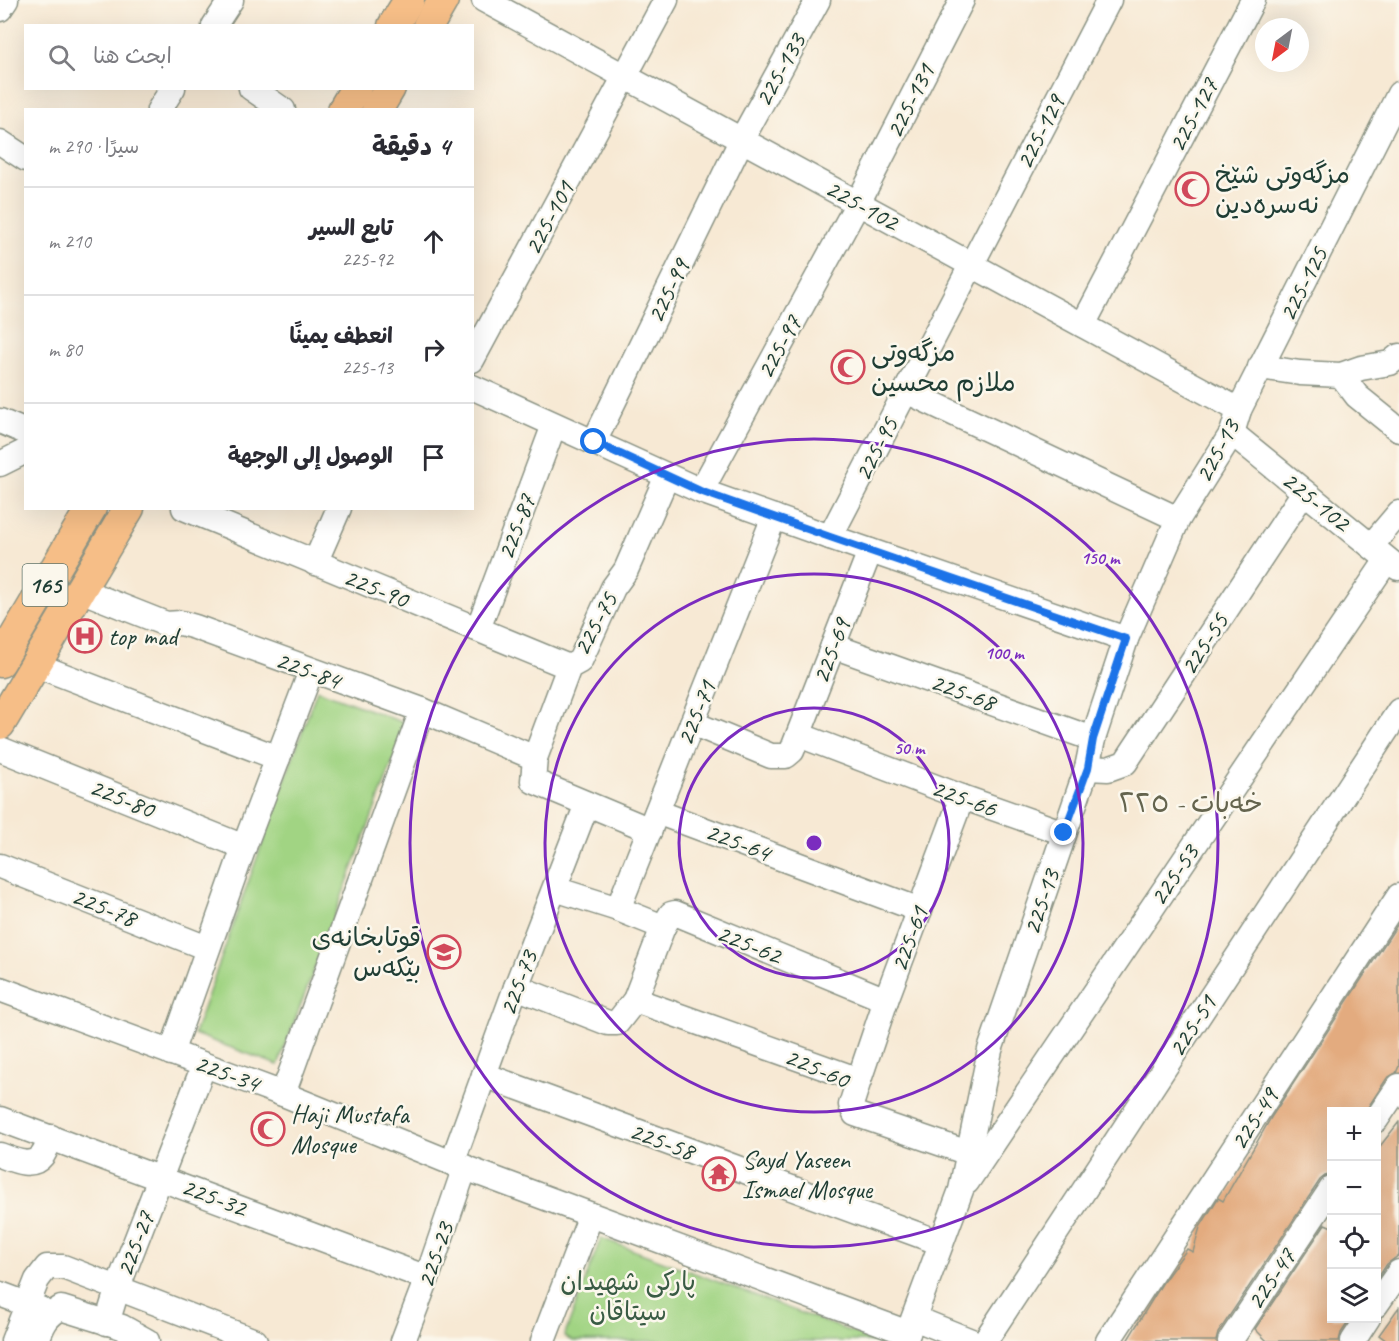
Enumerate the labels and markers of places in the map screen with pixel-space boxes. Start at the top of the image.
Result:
place label: مزگه‌وتی شێخ نه‌سرەدین [1215,158,1350,221]
mosque icon: مزگه‌وتی شێخ نه‌سرەدین [1174,171,1210,207]
place label: مزگه‌وتی ملازم محسین [871,336,1016,402]
mosque icon: مزگه‌وتی ملازم محسین [830,349,866,385]
hospital icon: top mad [67,618,103,654]
place label: top mad [108,620,181,653]
centre of rings [804,833,824,853]
place label: قوتابخانەی بێكه‌س [311,921,421,984]
school or university icon: قوتابخانەی بێكه‌س [426,934,462,970]
place label: Haji Mustafa Mosque [291,1098,410,1161]
mosque icon: Haji Mustafa Mosque [250,1111,286,1147]
place label: Sayd Yaseen Ismael Mosque [742,1143,874,1206]
temple icon: Sayd Yaseen Ismael Mosque [701,1156,737,1192]

